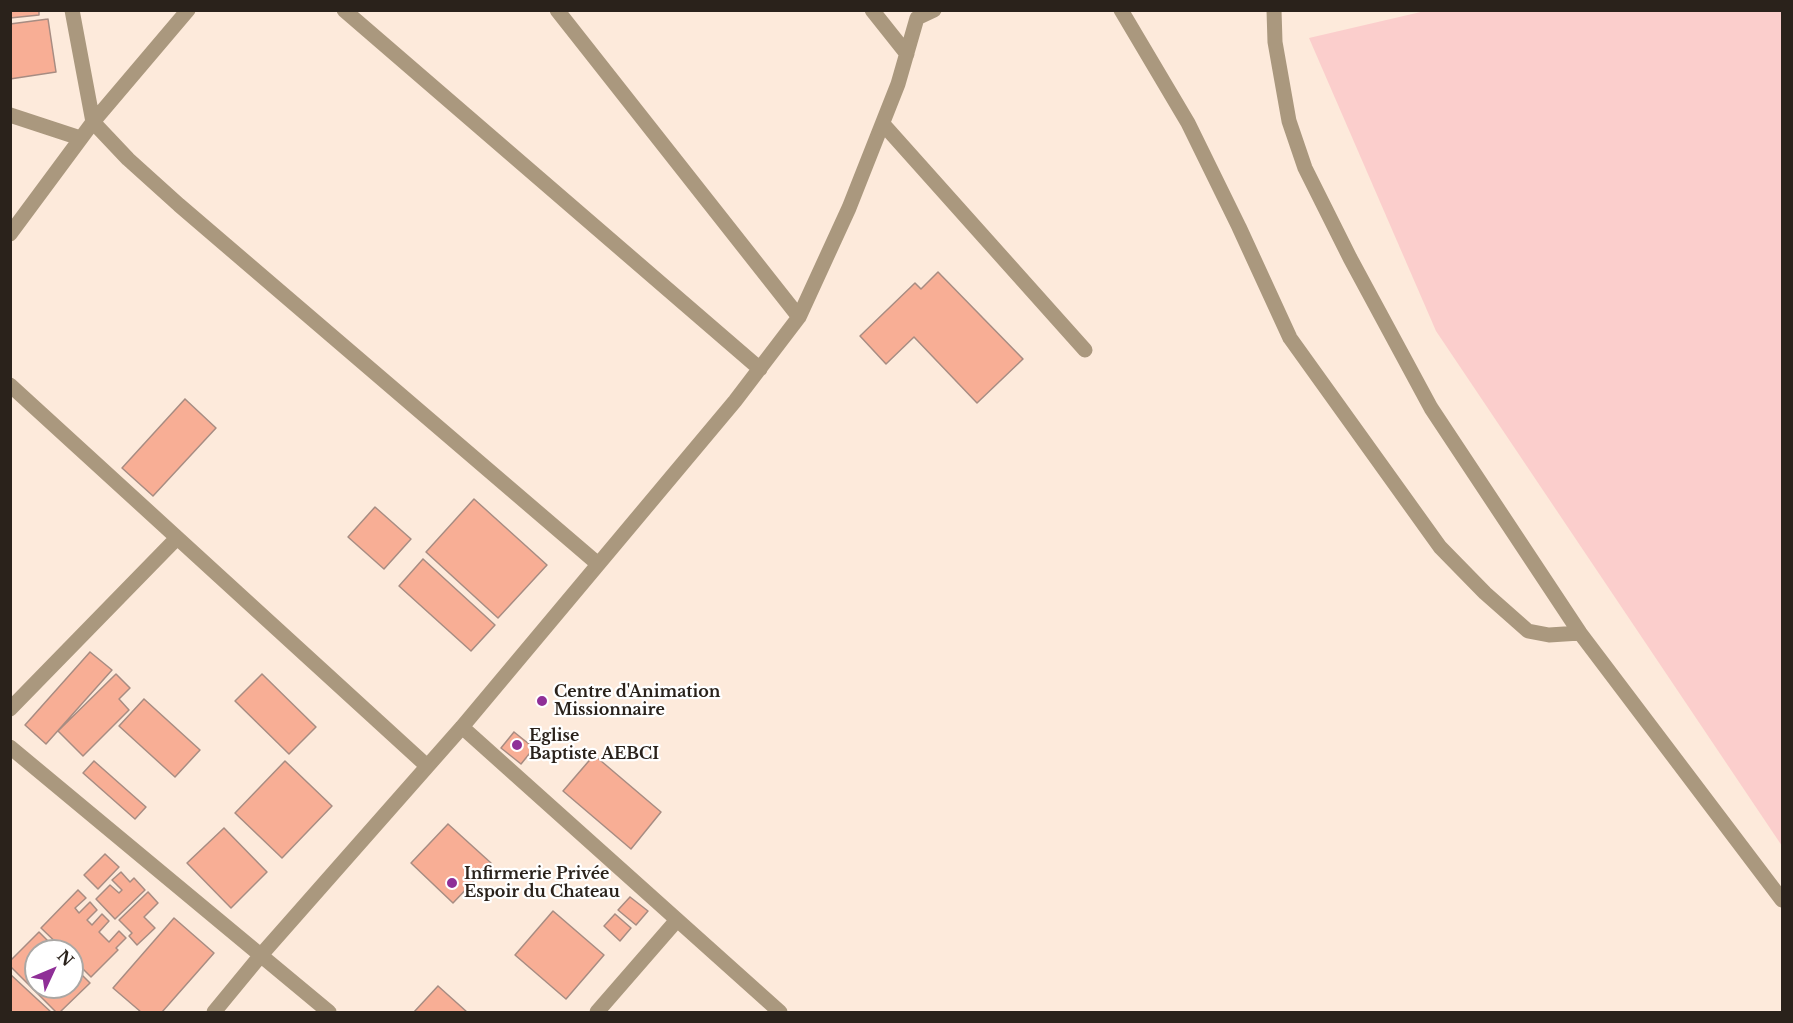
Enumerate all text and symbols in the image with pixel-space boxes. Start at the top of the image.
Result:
place label: Centre d'Animation Missionnaire [554,682,720,720]
marker: Centre d'Animation Missionnaire [535,694,549,708]
place label: Eglise Baptiste AEBCI [529,726,659,764]
marker: Eglise Baptiste AEBCI [510,738,524,752]
place label: Infirmerie Privée Espoir du Chateau [464,864,620,902]
marker: Infirmerie Privée Espoir du Chateau [445,876,459,890]
north arrow [24,939,84,999]
text: N [53,946,78,970]

